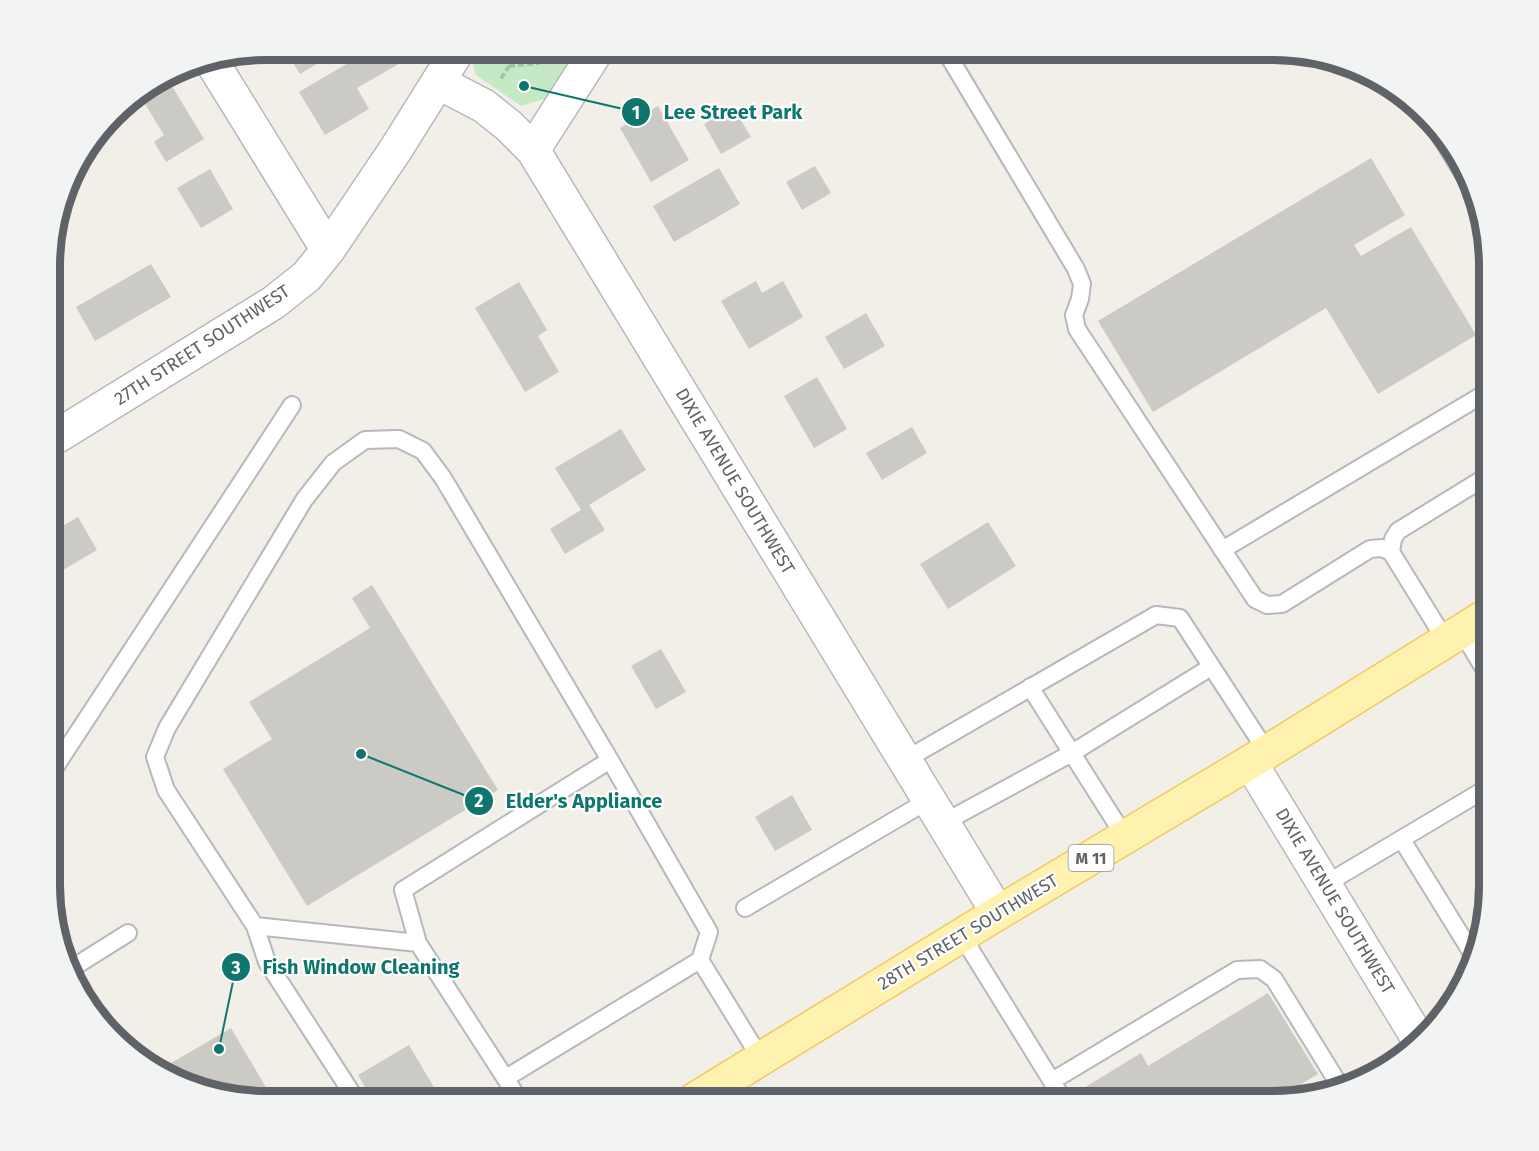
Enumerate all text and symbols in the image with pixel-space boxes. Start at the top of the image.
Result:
callout: Lee Street Park [621,93,814,131]
text: Lee Street Park [664,100,803,124]
text: 1 [632,102,640,124]
street label: 27TH STREET SOUTHWEST [110,280,294,410]
street label: DIXIE AVENUE SOUTHWEST [671,384,800,579]
callout: Elder's Appliance [464,782,674,820]
text: Elder's Appliance [506,789,662,813]
text: 2 [474,790,484,812]
street label: DIXIE AVENUE SOUTHWEST [1271,804,1400,999]
road number: M 11 [1068,845,1114,871]
street label: 28TH STREET SOUTHWEST [874,869,1063,995]
callout: Fish Window Cleaning [221,948,471,986]
text: Fish Window Cleaning [263,955,460,979]
text: 3 [230,957,241,979]

